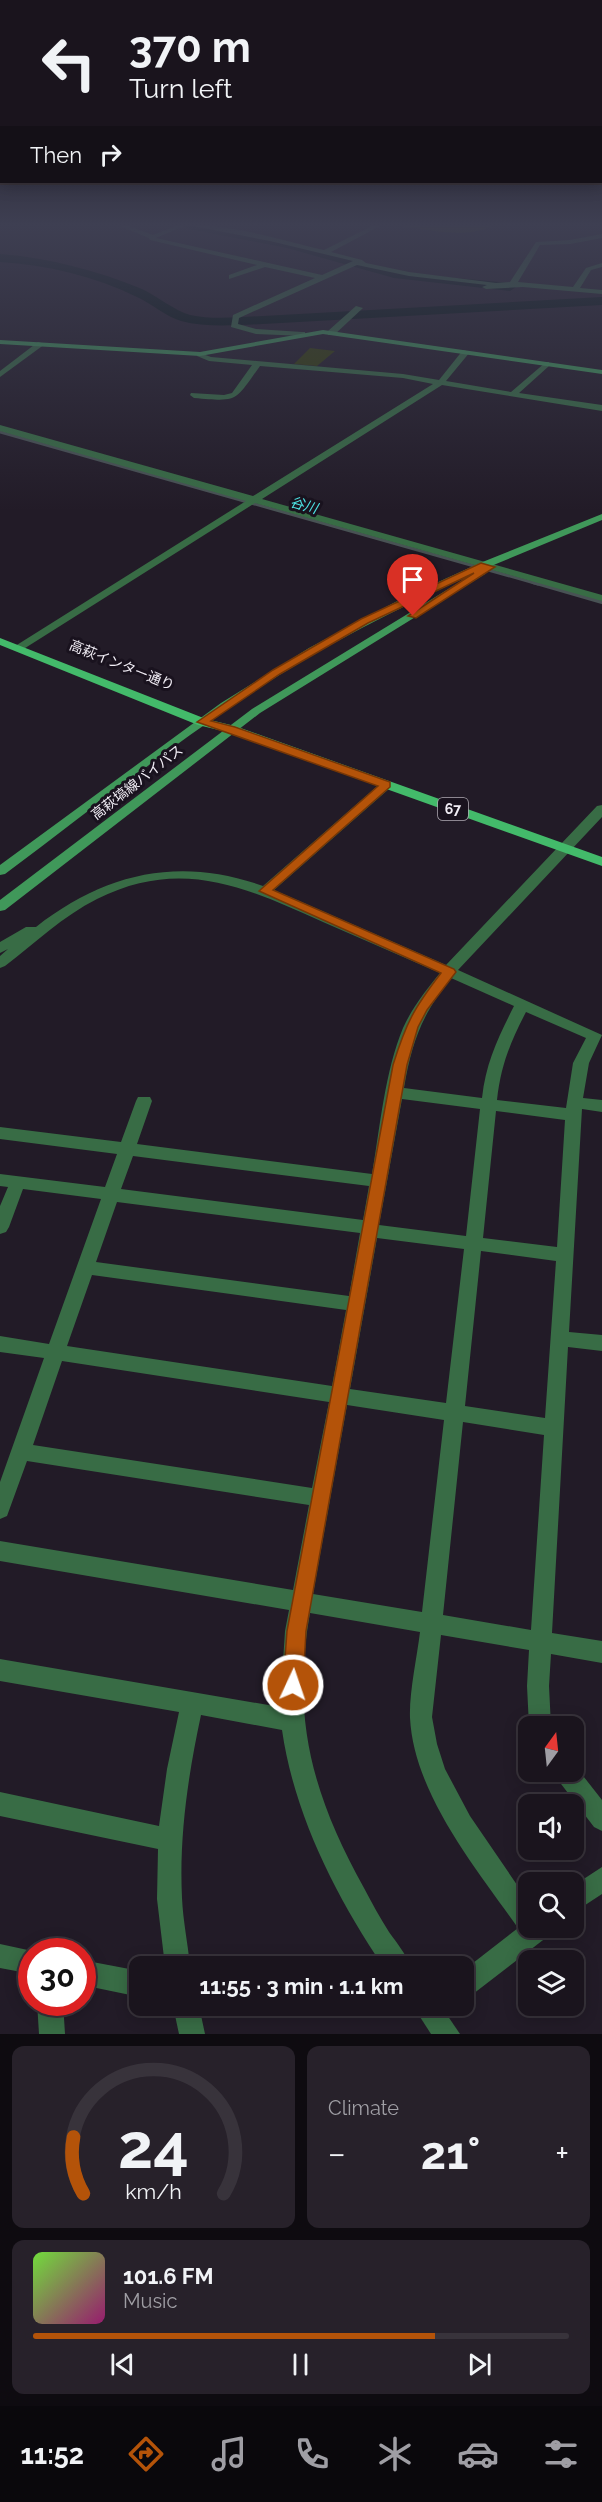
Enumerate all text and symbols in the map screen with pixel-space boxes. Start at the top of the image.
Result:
text: 370 m [129,23,251,72]
icon: left [30,24,108,102]
text: Turn left [129,73,232,104]
icon: right [94,138,127,171]
text: Then [30,142,82,168]
water label: 谷川 [288,493,322,517]
pin [387,554,438,616]
icon: arrive [396,563,429,596]
street label: 高萩インター通り [67,637,177,693]
street label: 高萩塙線バイパス [88,741,186,823]
road number: 67 [438,798,468,820]
position arrow [261,1653,325,1717]
north arrow [518,1716,584,1782]
map controls [518,1716,584,2016]
button: sound [518,1794,584,1860]
button: search [518,1872,584,1938]
speed limit sign: 30 [18,1938,96,2016]
button: layers [518,1950,584,2016]
text: 11:55 · 3 min · 1.1 km [199,1973,404,1999]
text: Climate [328,2096,399,2120]
text: 24 [118,2109,189,2183]
text: 21° [421,2127,480,2180]
text: − [328,2134,346,2173]
text: + [555,2134,569,2173]
text: km/h [125,2179,182,2204]
text: 101.6 FM [123,2263,214,2289]
text: Music [123,2289,177,2313]
icon: previous [106,2348,139,2381]
icon: pause [284,2348,317,2381]
icon: next [463,2348,496,2381]
icon: directions [125,2433,167,2475]
icon: music [208,2433,250,2475]
icon: phone [291,2433,333,2475]
icon: climate [374,2433,416,2475]
icon: car [457,2433,499,2475]
icon: filters [540,2433,582,2475]
text: 11:52 [20,2439,84,2470]

